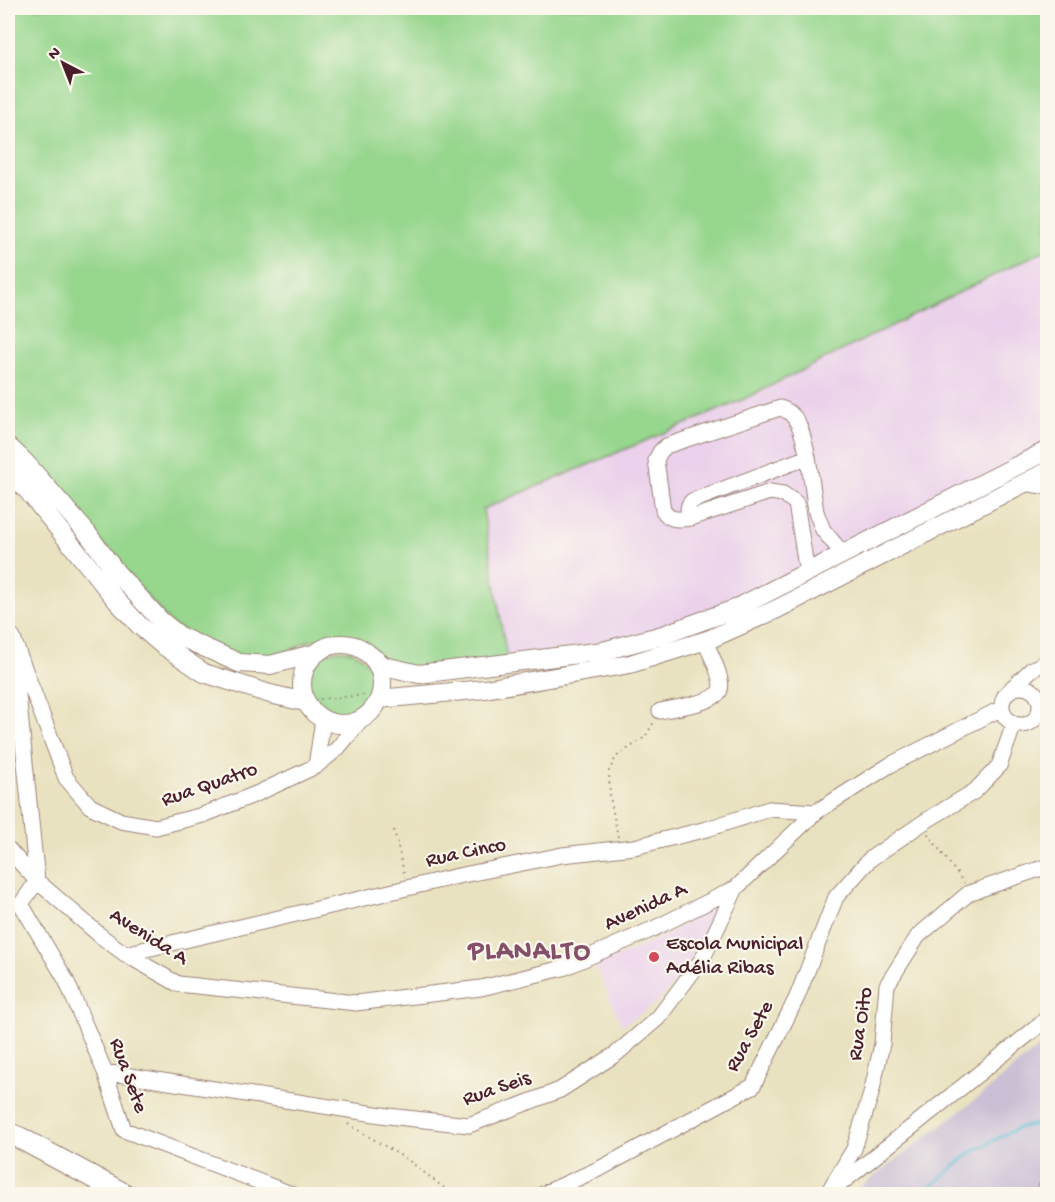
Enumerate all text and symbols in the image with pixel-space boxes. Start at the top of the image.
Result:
north arrow [33,33,93,93]
text: N [45,44,66,65]
street label: Rua Quatro [159,758,261,814]
street label: Rua Cinco [424,833,509,875]
street label: Avenida A [601,877,693,938]
street label: Avenida A [104,904,193,973]
place label: Escola Municipal Adélia Ribas [666,933,803,982]
district label: PLANALTO [467,937,591,969]
marker: Escola Municipal Adélia Ribas [647,950,661,964]
street label: Rua Oito [844,985,880,1063]
street label: Rua Sete [721,996,781,1077]
street label: Rua Sete [102,1035,152,1118]
street label: Rua Seis [460,1066,536,1113]

